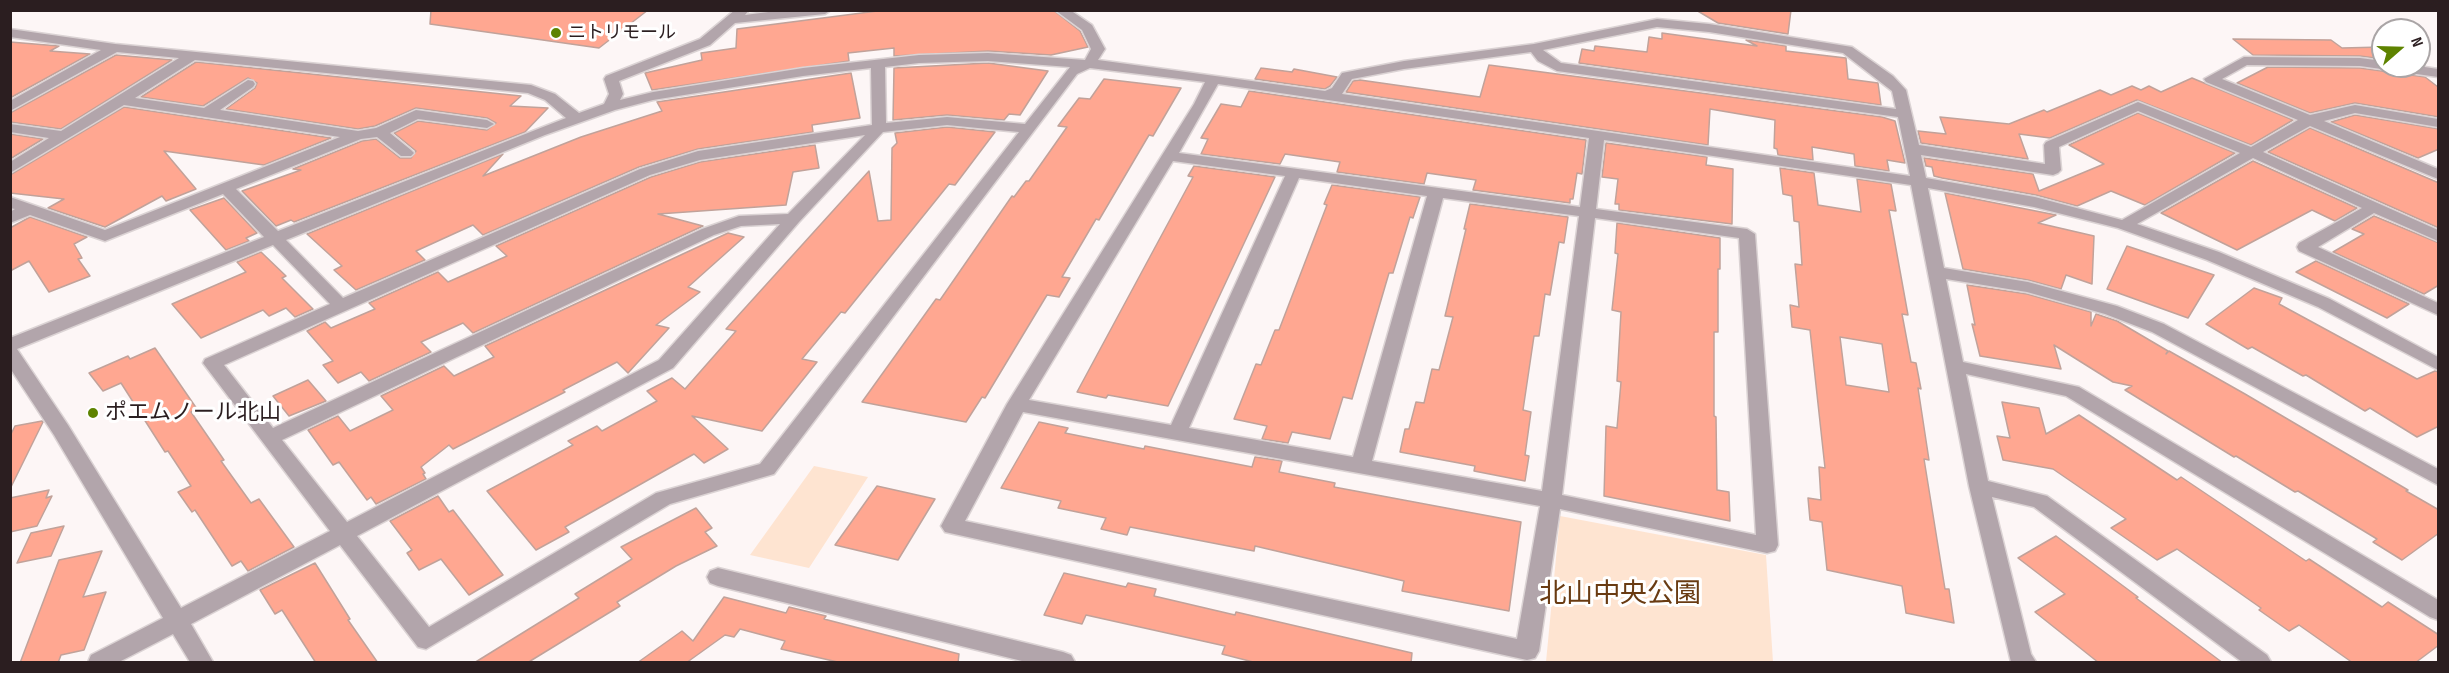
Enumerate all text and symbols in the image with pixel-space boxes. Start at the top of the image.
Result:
north arrow [2371,18,2431,78]
place label: ニトリモール [568,22,676,44]
marker: ニトリモール [549,26,563,40]
text: N [2406,35,2427,50]
place label: ポエムノール北山 [105,400,281,426]
marker: ポエムノール北山 [86,406,100,420]
park label: 北山中央公園 [1539,579,1701,611]

